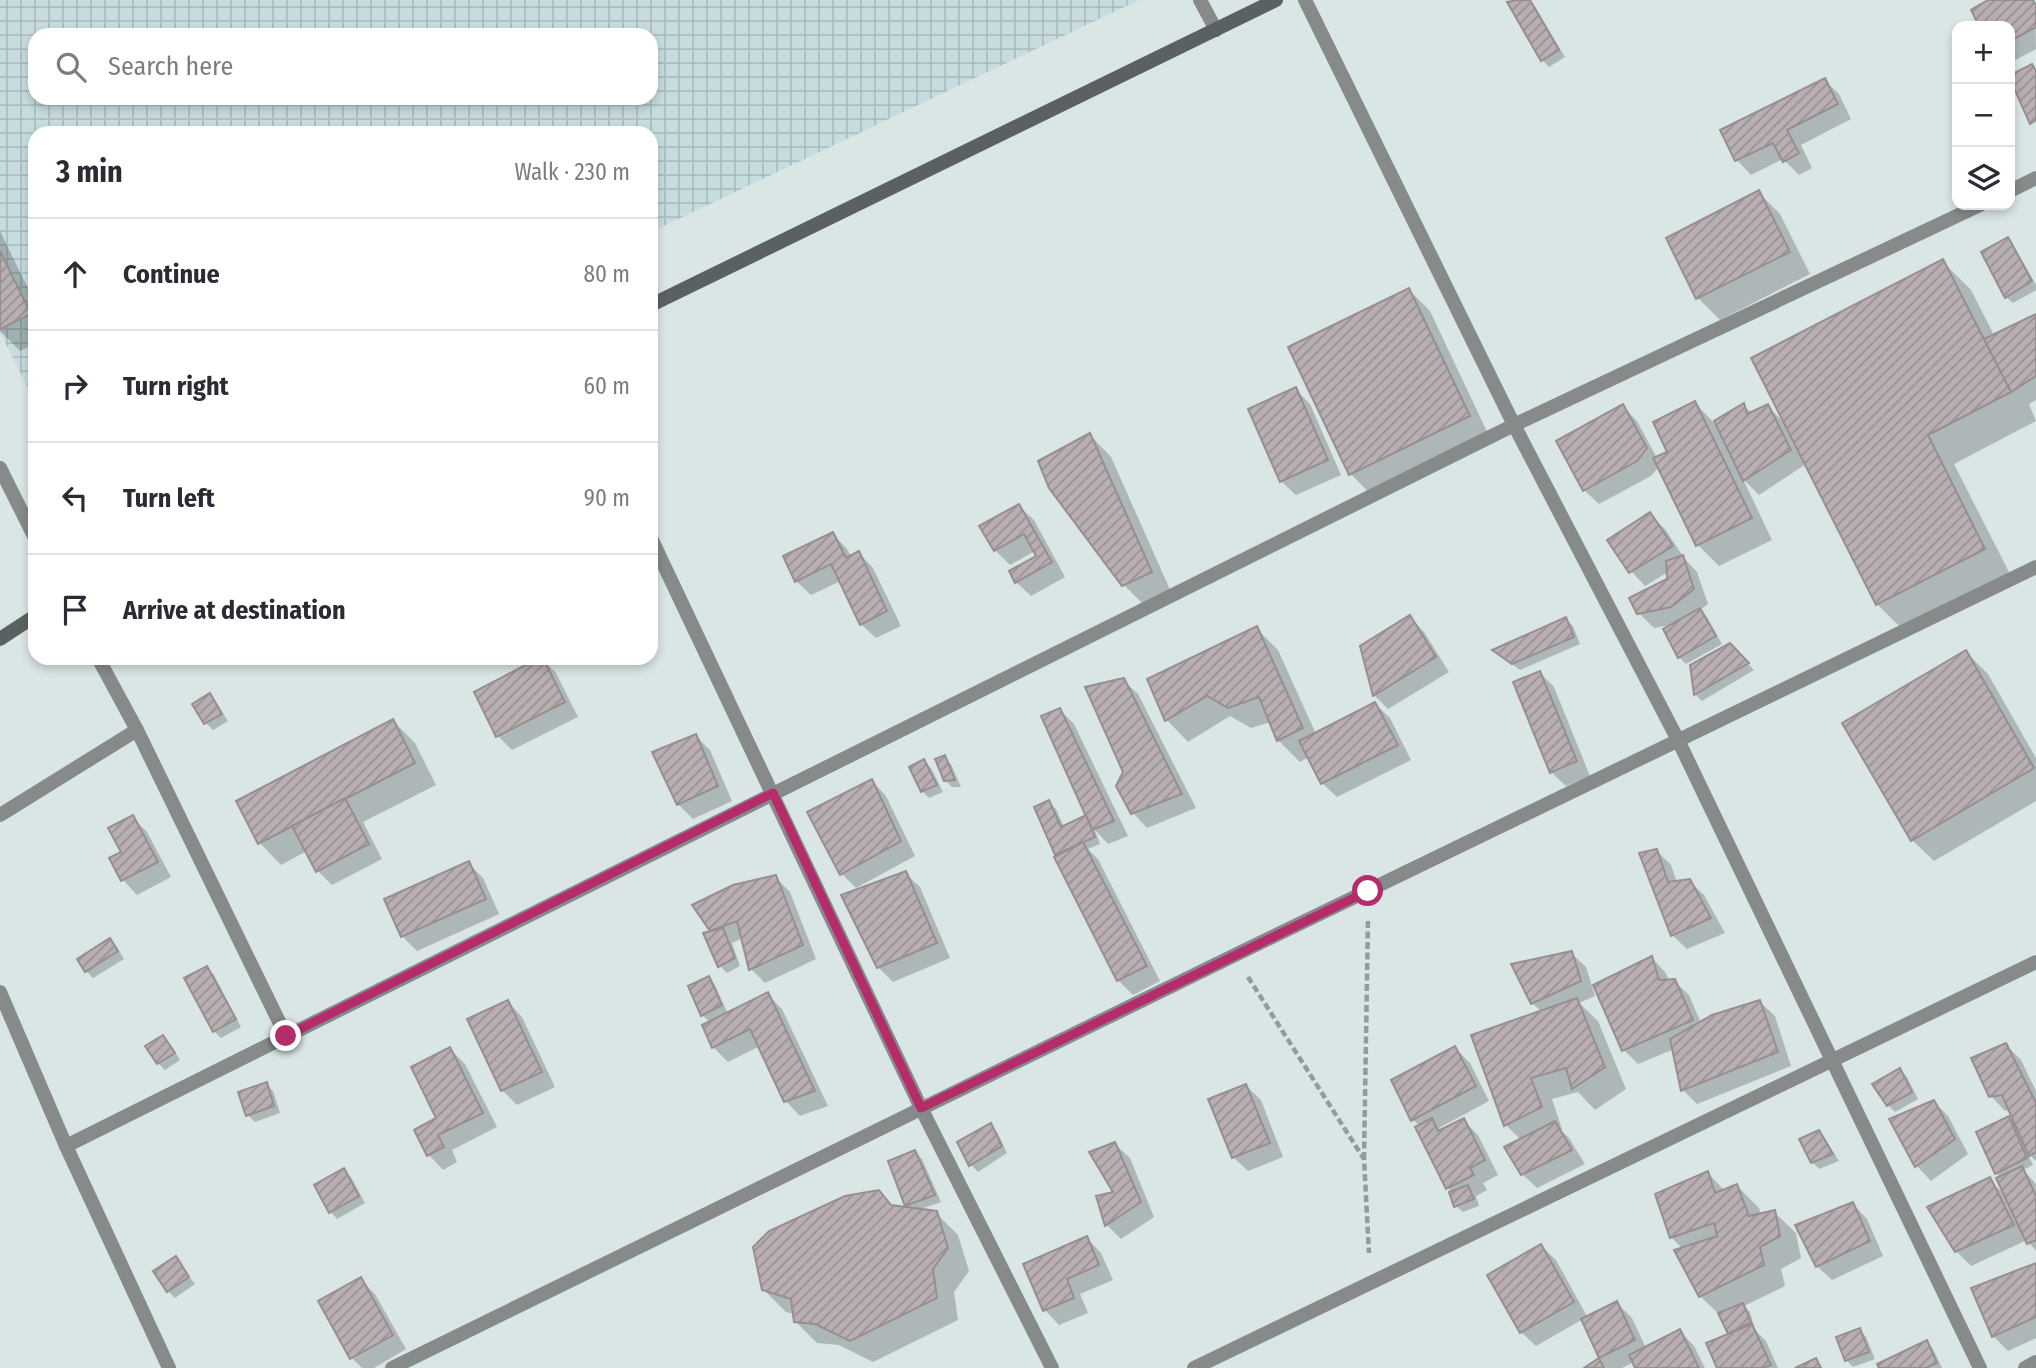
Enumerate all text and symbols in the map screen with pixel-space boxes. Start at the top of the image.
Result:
map controls [1952,21,2015,210]
button: + [1952,21,2015,84]
search box [28,28,658,105]
icon: search [52,48,90,86]
text: Search here [108,51,233,82]
button: − [1952,84,2015,147]
button: layers [1952,147,2015,210]
text: 3 min [56,154,123,190]
text: Walk · 230 m [514,158,630,186]
icon: ahead [56,255,94,293]
text: Continue [123,259,220,290]
text: 80 m [583,260,630,288]
icon: right [56,367,94,405]
text: Turn right [123,371,229,402]
text: 60 m [584,372,630,400]
icon: left [56,479,94,517]
text: Turn left [123,483,215,514]
text: 90 m [584,484,630,512]
icon: arrive [56,591,94,629]
text: Arrive at destination [123,595,346,626]
route start [1352,875,1383,906]
route end [270,1020,301,1051]

